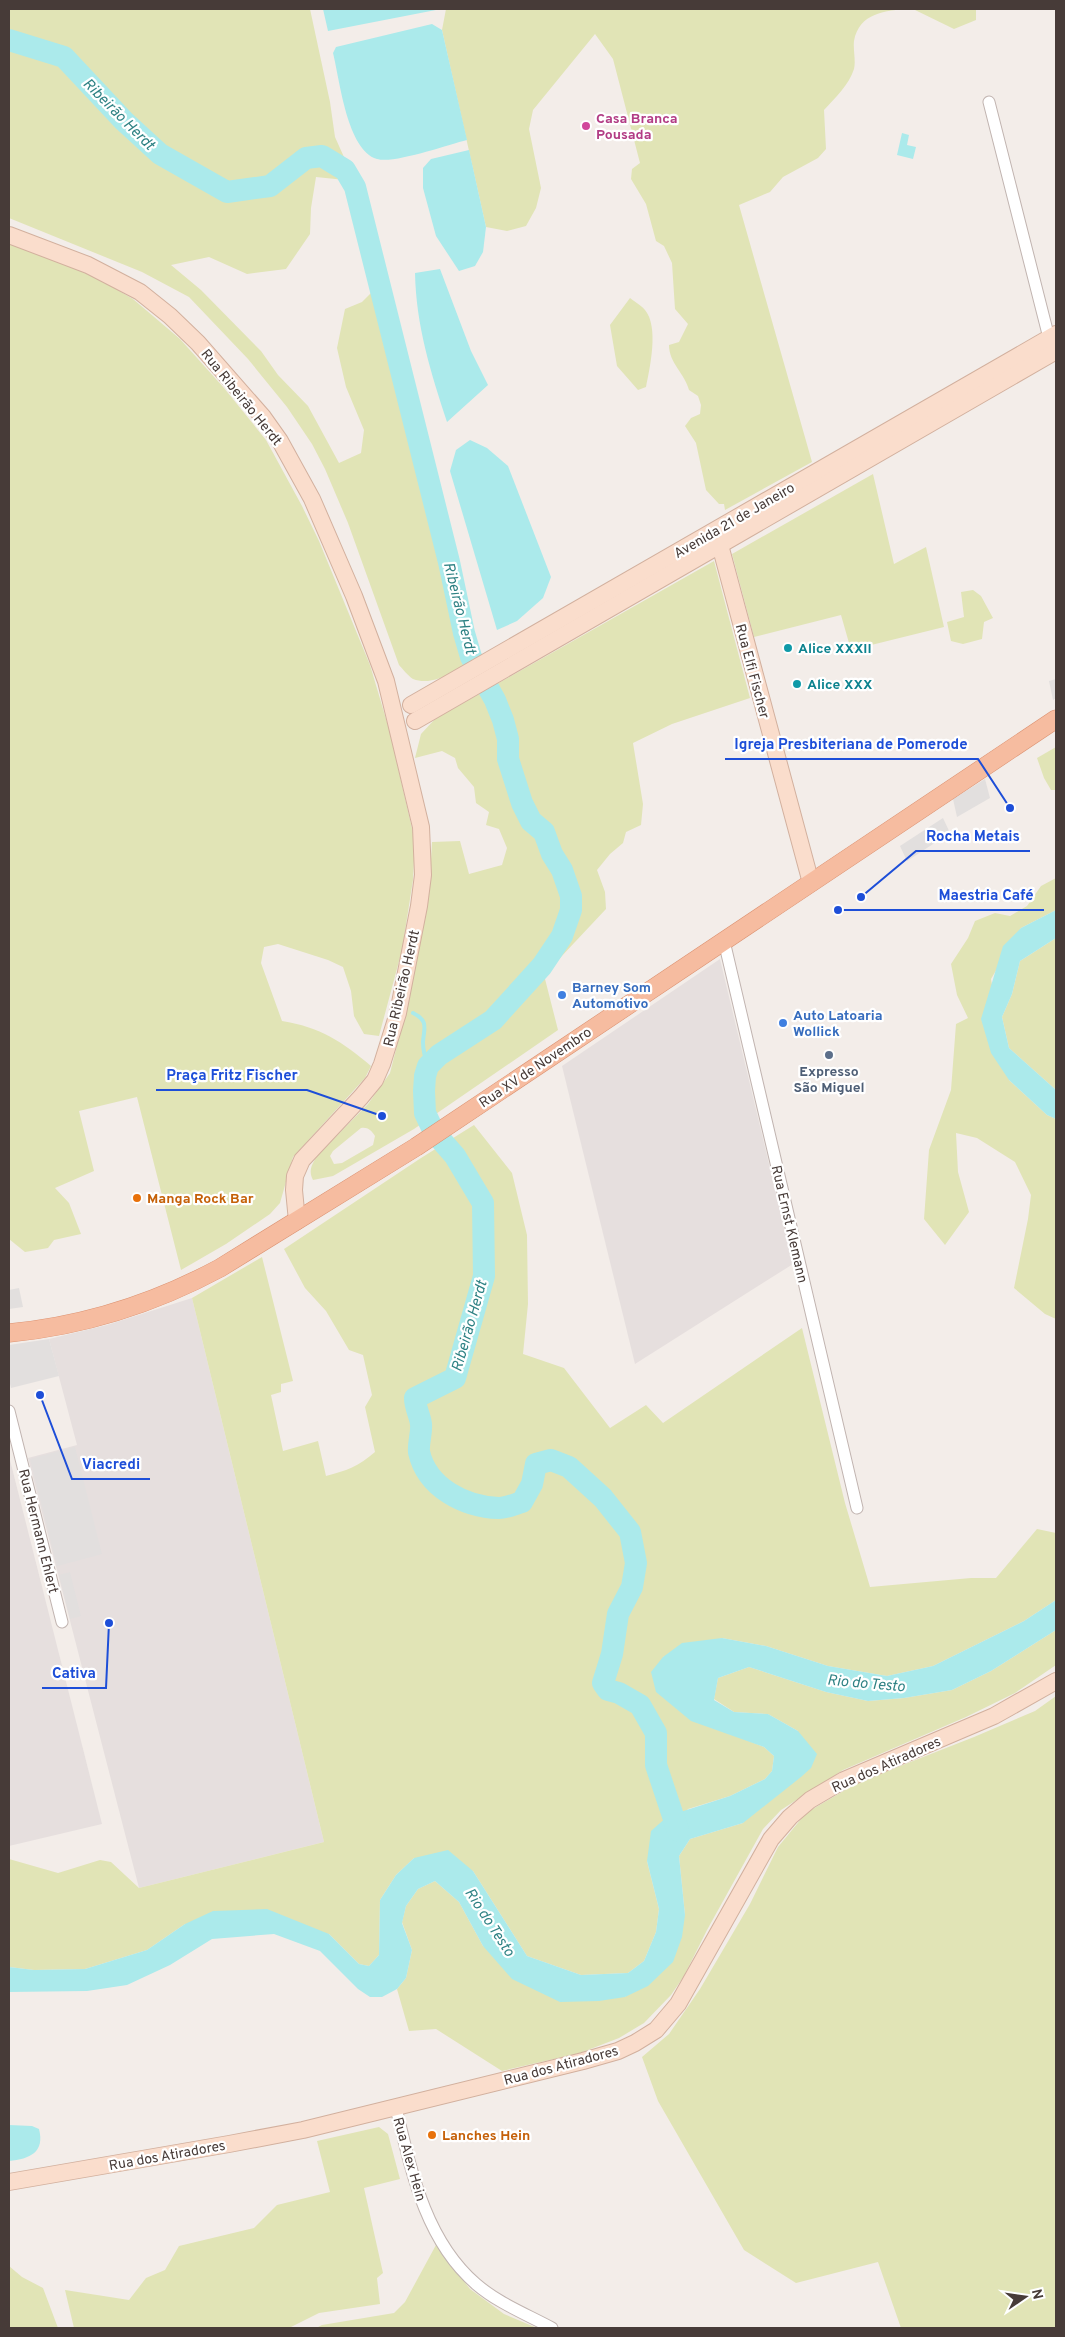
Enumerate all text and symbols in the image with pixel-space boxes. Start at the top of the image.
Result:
water label: Ribeirão Herdt [78,75,158,156]
place label: Casa Branca Pousada [596,111,678,144]
marker: Casa Branca Pousada [580,120,592,132]
street label: Rua Ribeirão Herdt [197,346,285,450]
street label: Avenida 21 de Janeiro [671,480,798,563]
water label: Ribeirão Herdt [438,560,479,657]
street label: Rua Elfi Fischer [731,622,773,721]
place label: Alice XXXII [798,641,872,658]
marker: Alice XXXII [782,642,794,654]
place label: Alice XXX [807,677,873,694]
marker: Alice XXX [791,678,803,690]
callout: Igreja Presbiteriana de Pomerode [725,729,978,759]
text: Igreja Presbiteriana de Pomerode [734,736,968,755]
callout: Rocha Metais [916,821,1030,851]
text: Rocha Metais [926,828,1020,847]
callout: Maestria Café [929,880,1044,910]
text: Maestria Café [938,887,1034,906]
street label: Rua Ribeirão Herdt [381,928,424,1048]
place label: Barney Som Automotivo [572,980,651,1013]
marker: Barney Som Automotivo [556,989,568,1001]
place label: Auto Latoaria Wollick [793,1008,883,1041]
marker: Auto Latoaria Wollick [777,1017,789,1029]
street label: Rua XV de Novembro [476,1024,595,1112]
marker: Expresso São Miguel [823,1049,835,1061]
callout: Praça Fritz Fischer [156,1060,307,1090]
place label: Expresso São Miguel [793,1064,865,1097]
text: Praça Fritz Fischer [166,1067,299,1086]
street label: Rua Ernst Klemann [767,1164,810,1285]
place label: Manga Rock Bar [147,1191,254,1208]
marker: Manga Rock Bar [131,1192,143,1204]
water label: Ribeirão Herdt [448,1278,493,1374]
callout: Viacredi [72,1449,150,1479]
text: Viacredi [82,1456,140,1475]
street label: Rua Hermann Ehlert [14,1467,61,1595]
callout: Cativa [42,1658,106,1688]
text: Cativa [52,1665,96,1684]
water label: Rio do Testo [826,1672,906,1697]
street label: Rua dos Atiradores [829,1734,944,1797]
water label: Rio do Testo [460,1885,518,1961]
street label: Rua dos Atiradores [502,2043,621,2090]
street label: Rua Alex Hein [388,2115,429,2203]
place label: Lanches Hein [442,2128,530,2145]
marker: Lanches Hein [426,2129,438,2141]
street label: Rua dos Atiradores [108,2138,227,2175]
north arrow [1000,2272,1050,2322]
text: N [1027,2288,1046,2301]

